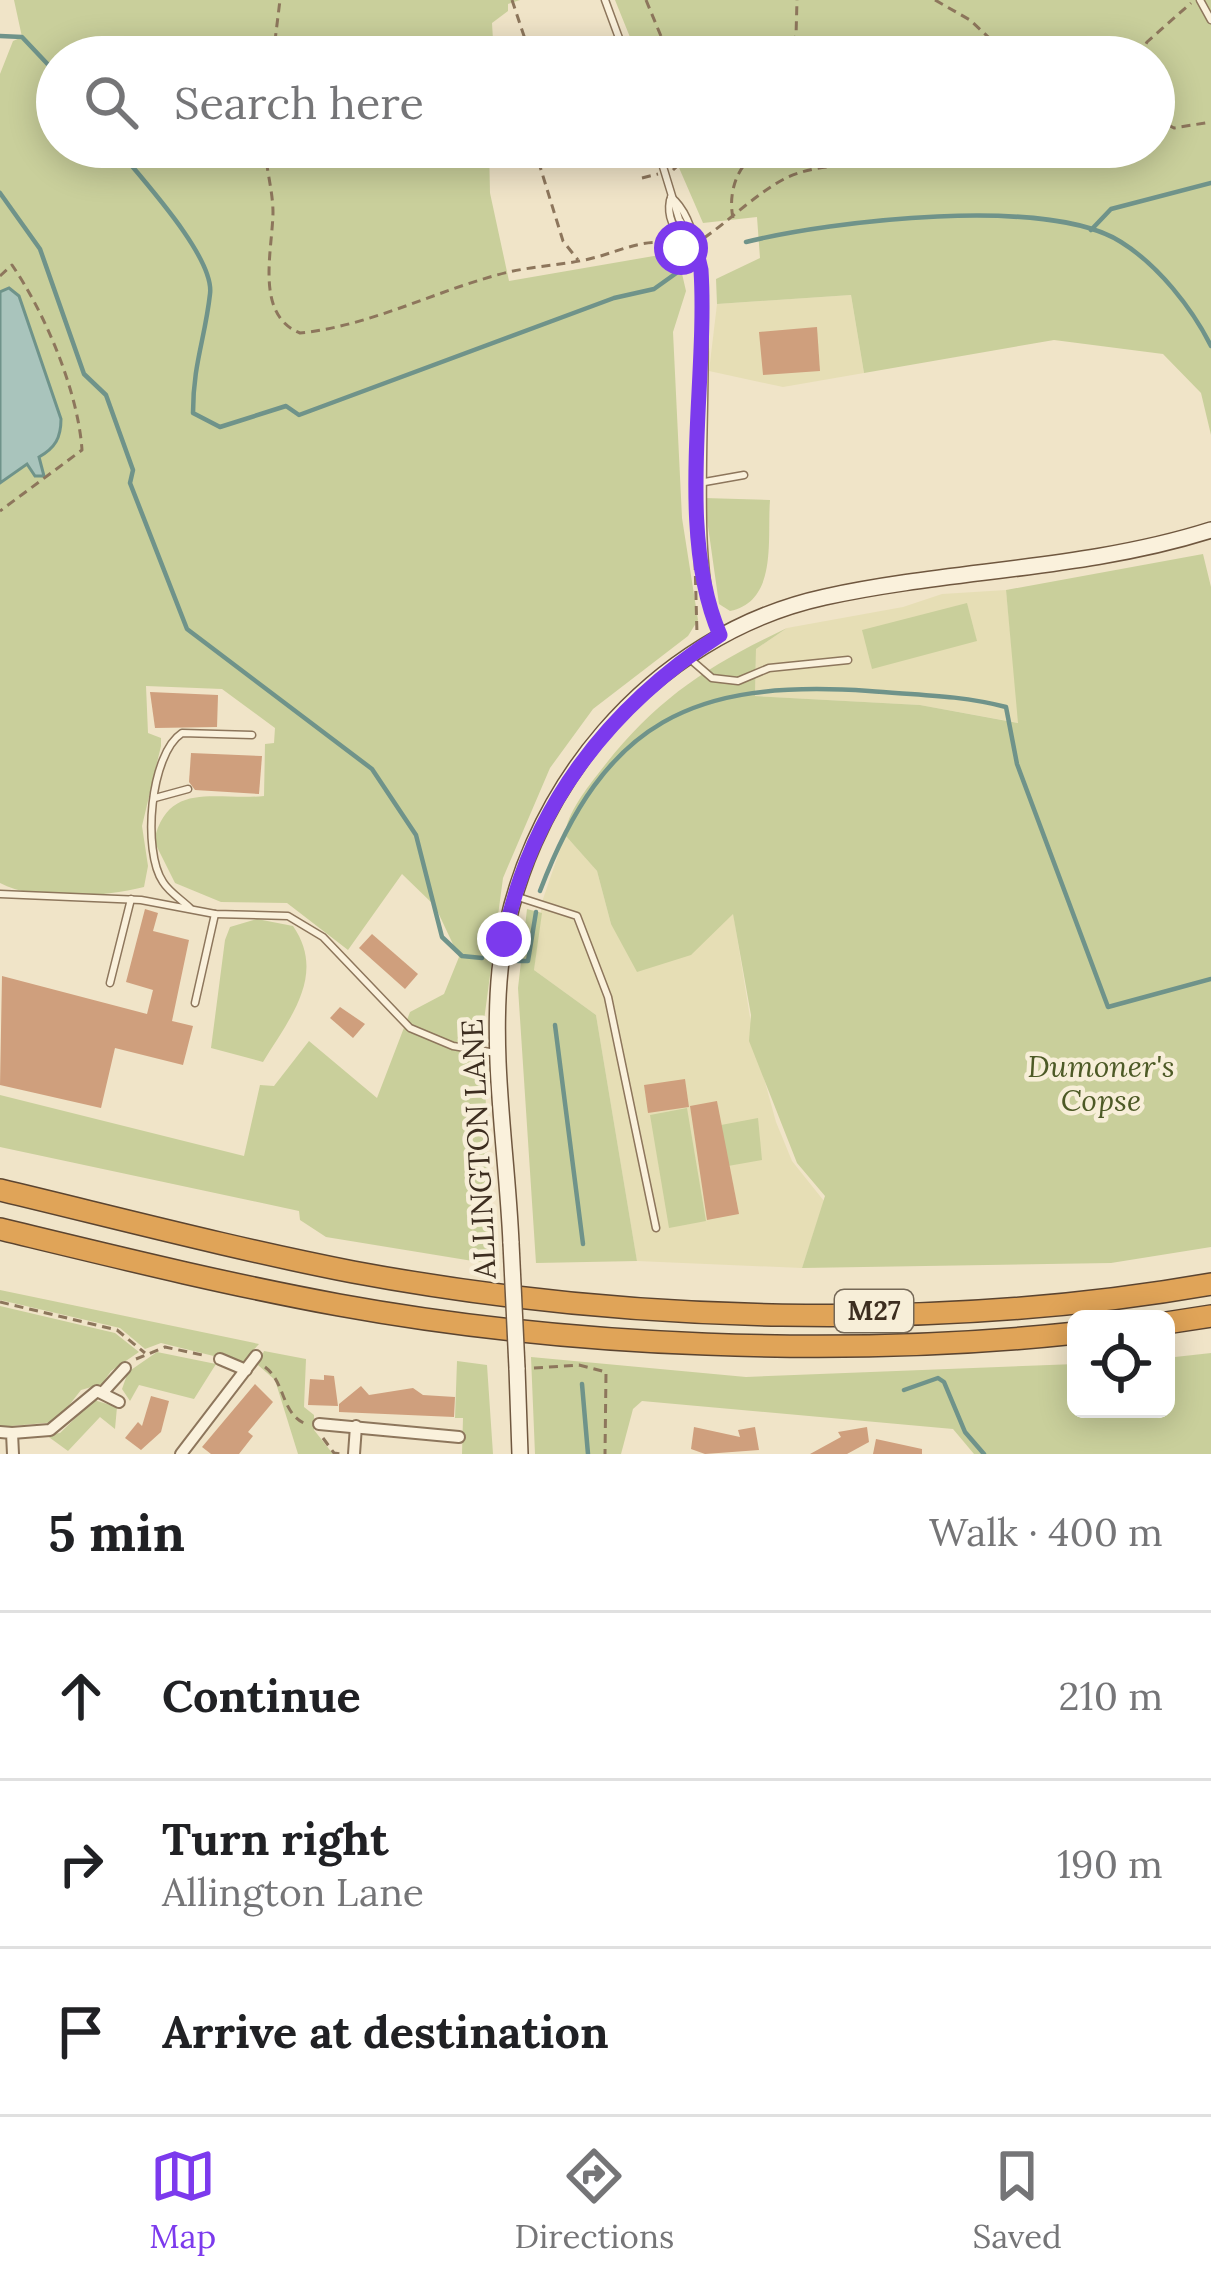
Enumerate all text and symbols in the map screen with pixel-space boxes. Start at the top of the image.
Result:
search box [36,36,1175,168]
icon: search [78,69,144,135]
text: Search here [174,74,424,131]
route start [654,221,708,275]
route end [477,912,531,966]
street label: ALLINGTON LANE [452,1018,504,1281]
park label: Dumoner's Copse [1027,1047,1175,1119]
road number: M27 [835,1290,913,1332]
map controls [1067,1310,1175,1418]
button: locate [1067,1310,1175,1418]
text: 5 min [48,1500,185,1565]
text: Walk · 400 m [929,1507,1163,1557]
icon: ahead [48,1663,114,1729]
text: Continue [162,1667,361,1724]
text: 210 m [1059,1671,1163,1721]
text: Turn right [162,1810,389,1867]
icon: right [48,1831,114,1897]
text: 190 m [1057,1839,1163,1889]
text: Allington Lane [162,1867,424,1917]
icon: arrive [48,1999,114,2065]
text: Arrive at destination [162,2003,609,2060]
tab: Map [149,2143,216,2257]
tab: Directions [515,2143,674,2257]
tab: Saved [973,2143,1062,2257]

